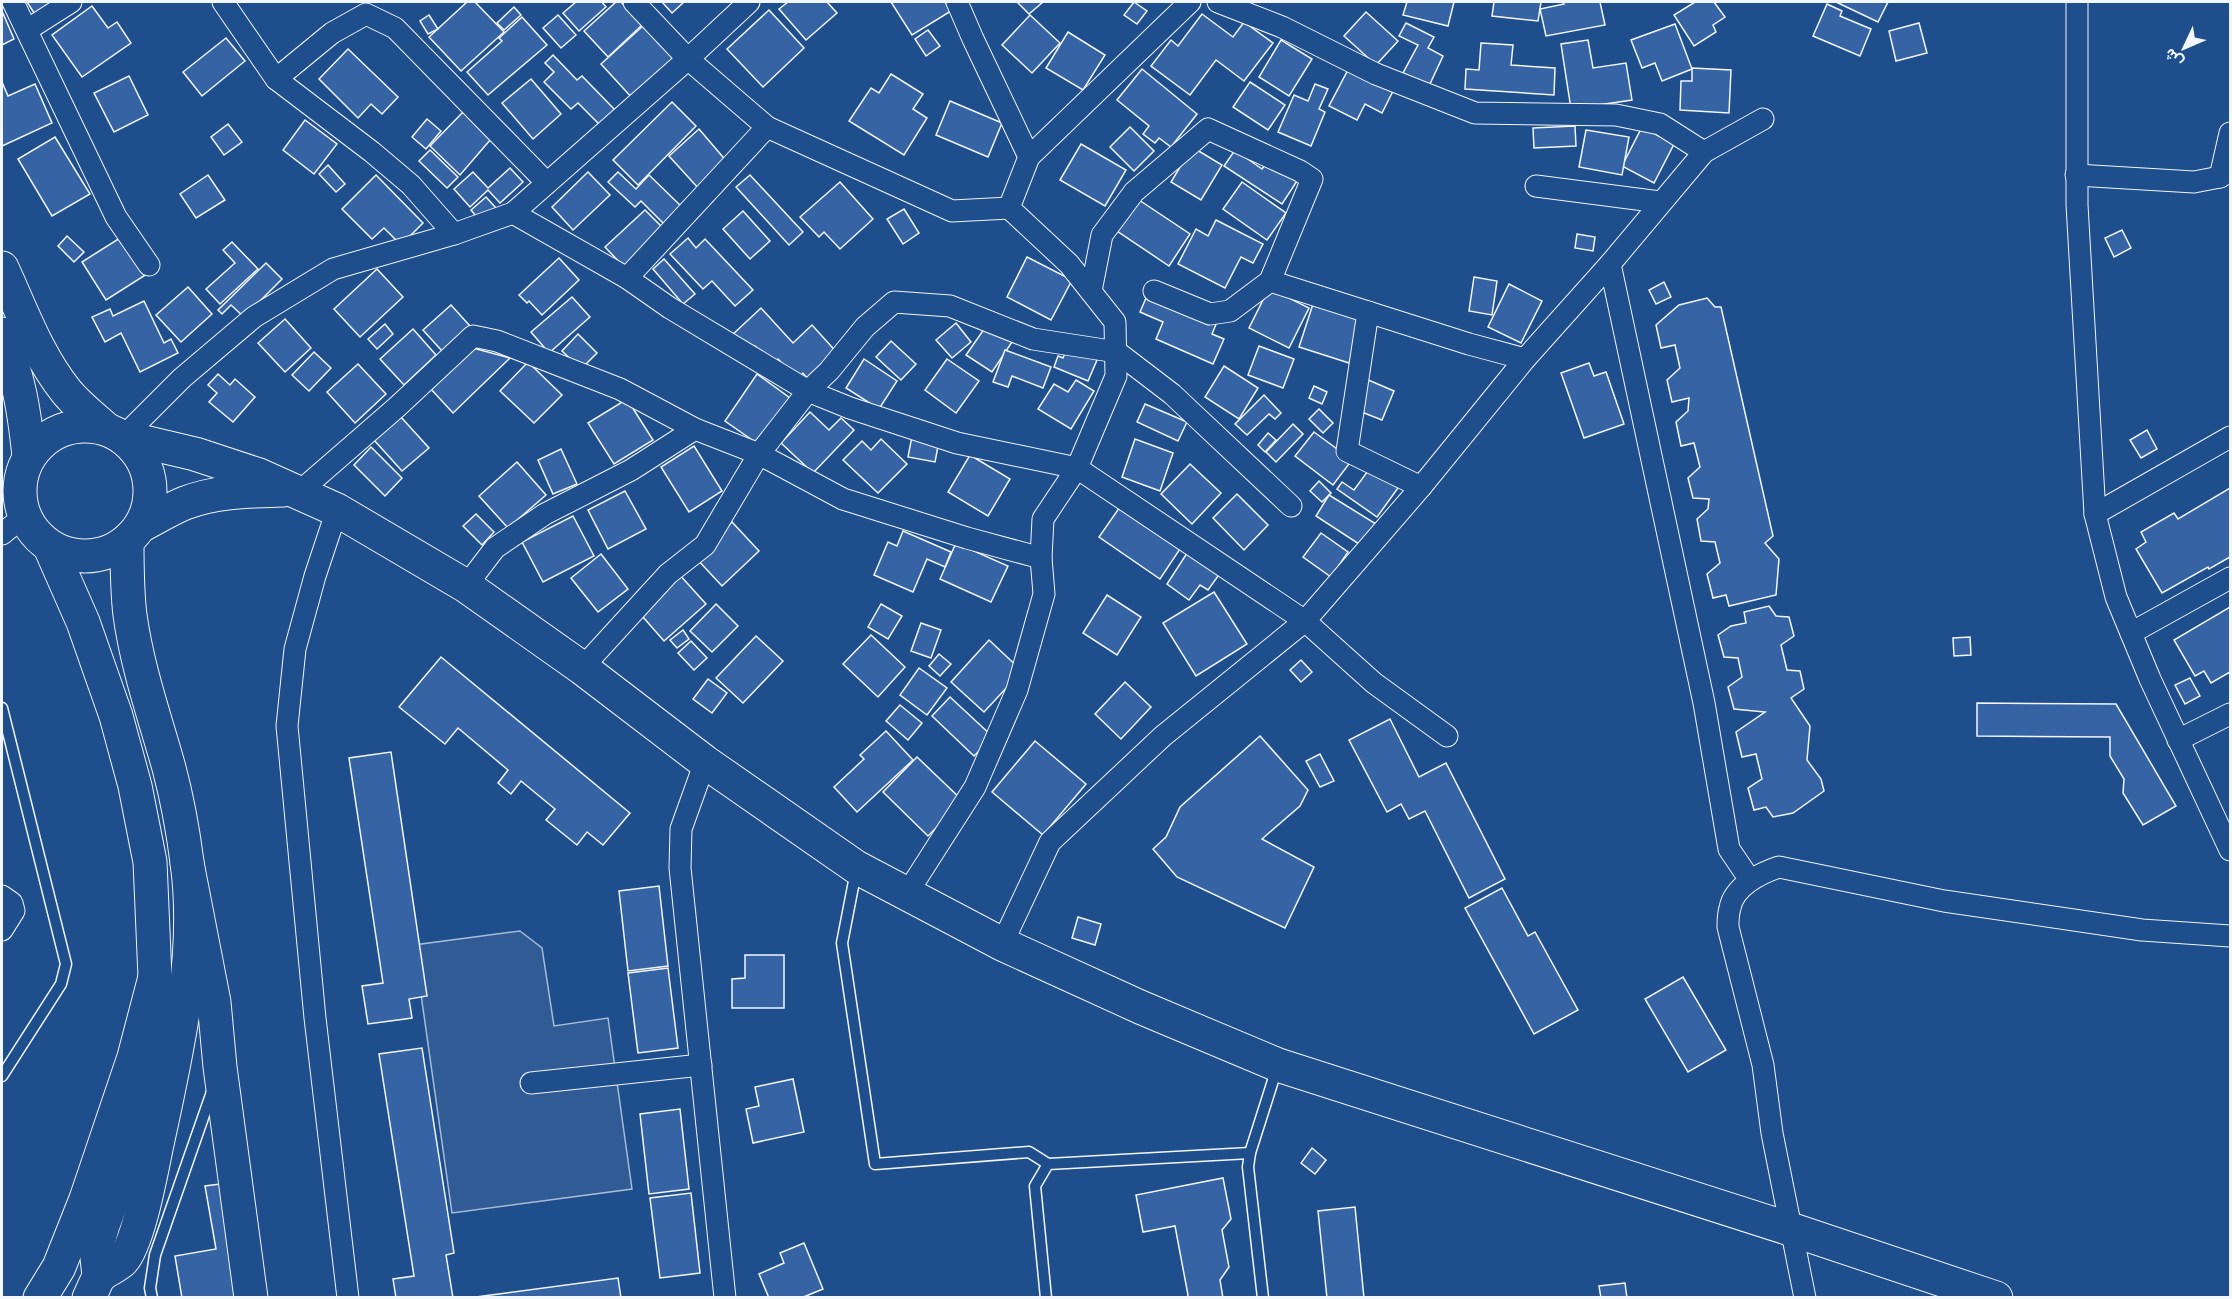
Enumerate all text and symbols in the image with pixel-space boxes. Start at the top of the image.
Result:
north arrow [2154,18,2214,78]
text: ش [2159,43,2189,72]

